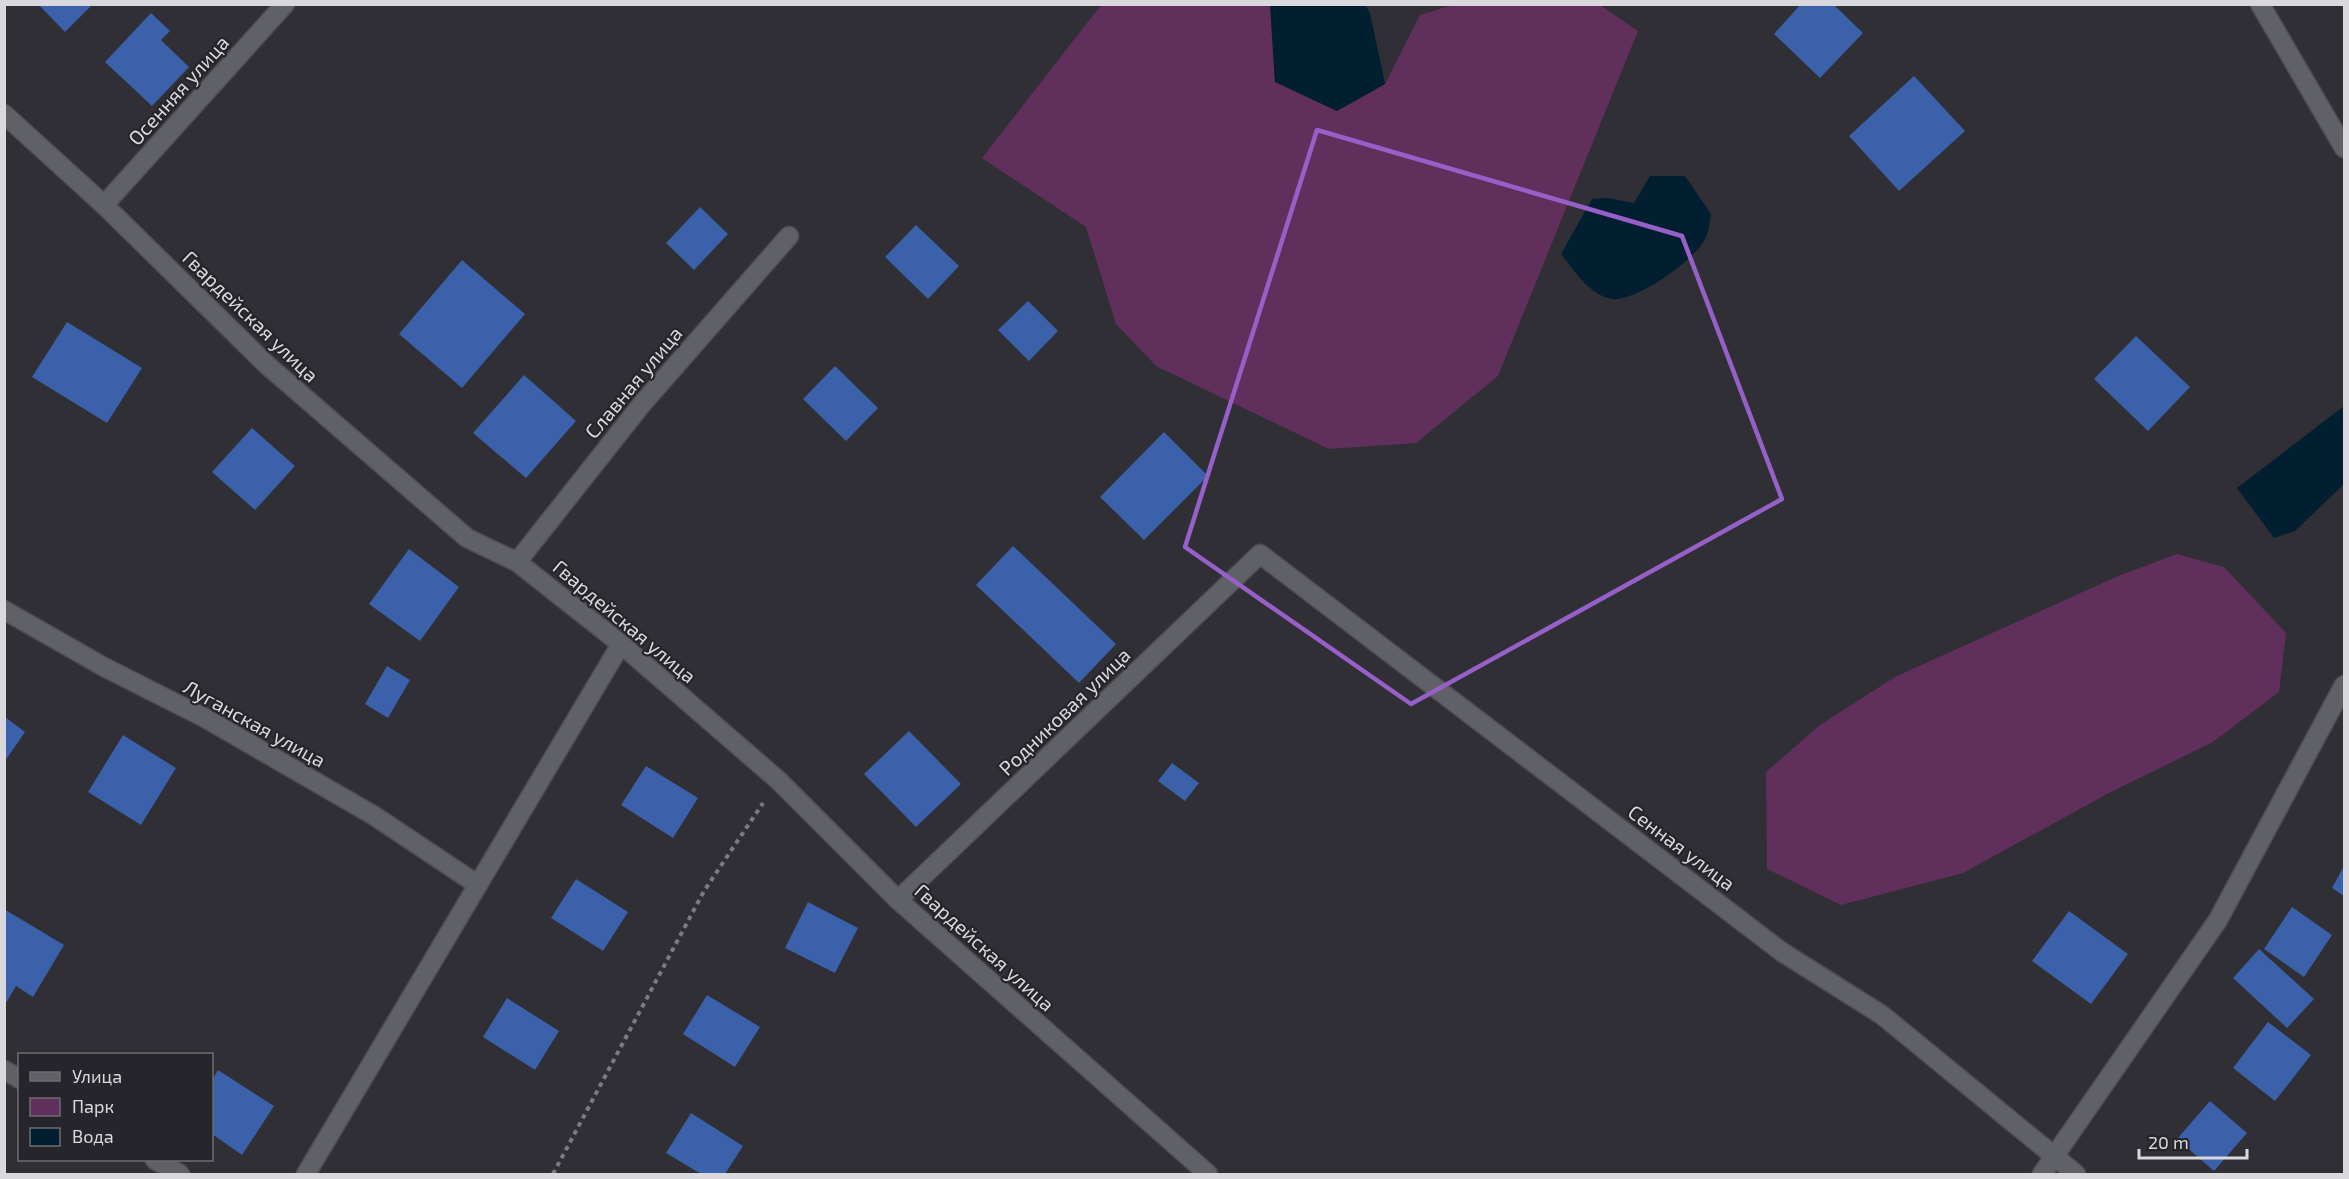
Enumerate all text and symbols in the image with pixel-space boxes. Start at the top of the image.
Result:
street label: Осенняя улица [123,30,234,150]
street label: Гвардейская улица [178,245,324,388]
street label: Славная улица [579,321,688,443]
street label: Гвардейская улица [548,554,701,689]
street label: Родниковая улица [993,642,1135,781]
street label: Луганская улица [179,674,330,773]
street label: Сенная улица [1623,799,1740,896]
street label: Гвардейская улица [910,878,1060,1017]
legend [18,1053,213,1161]
text: Улица [72,1065,122,1087]
text: Парк [72,1095,114,1117]
scale bar [2139,1122,2247,1160]
text: Вода [72,1125,114,1147]
text: 20 m [2148,1131,2189,1153]

